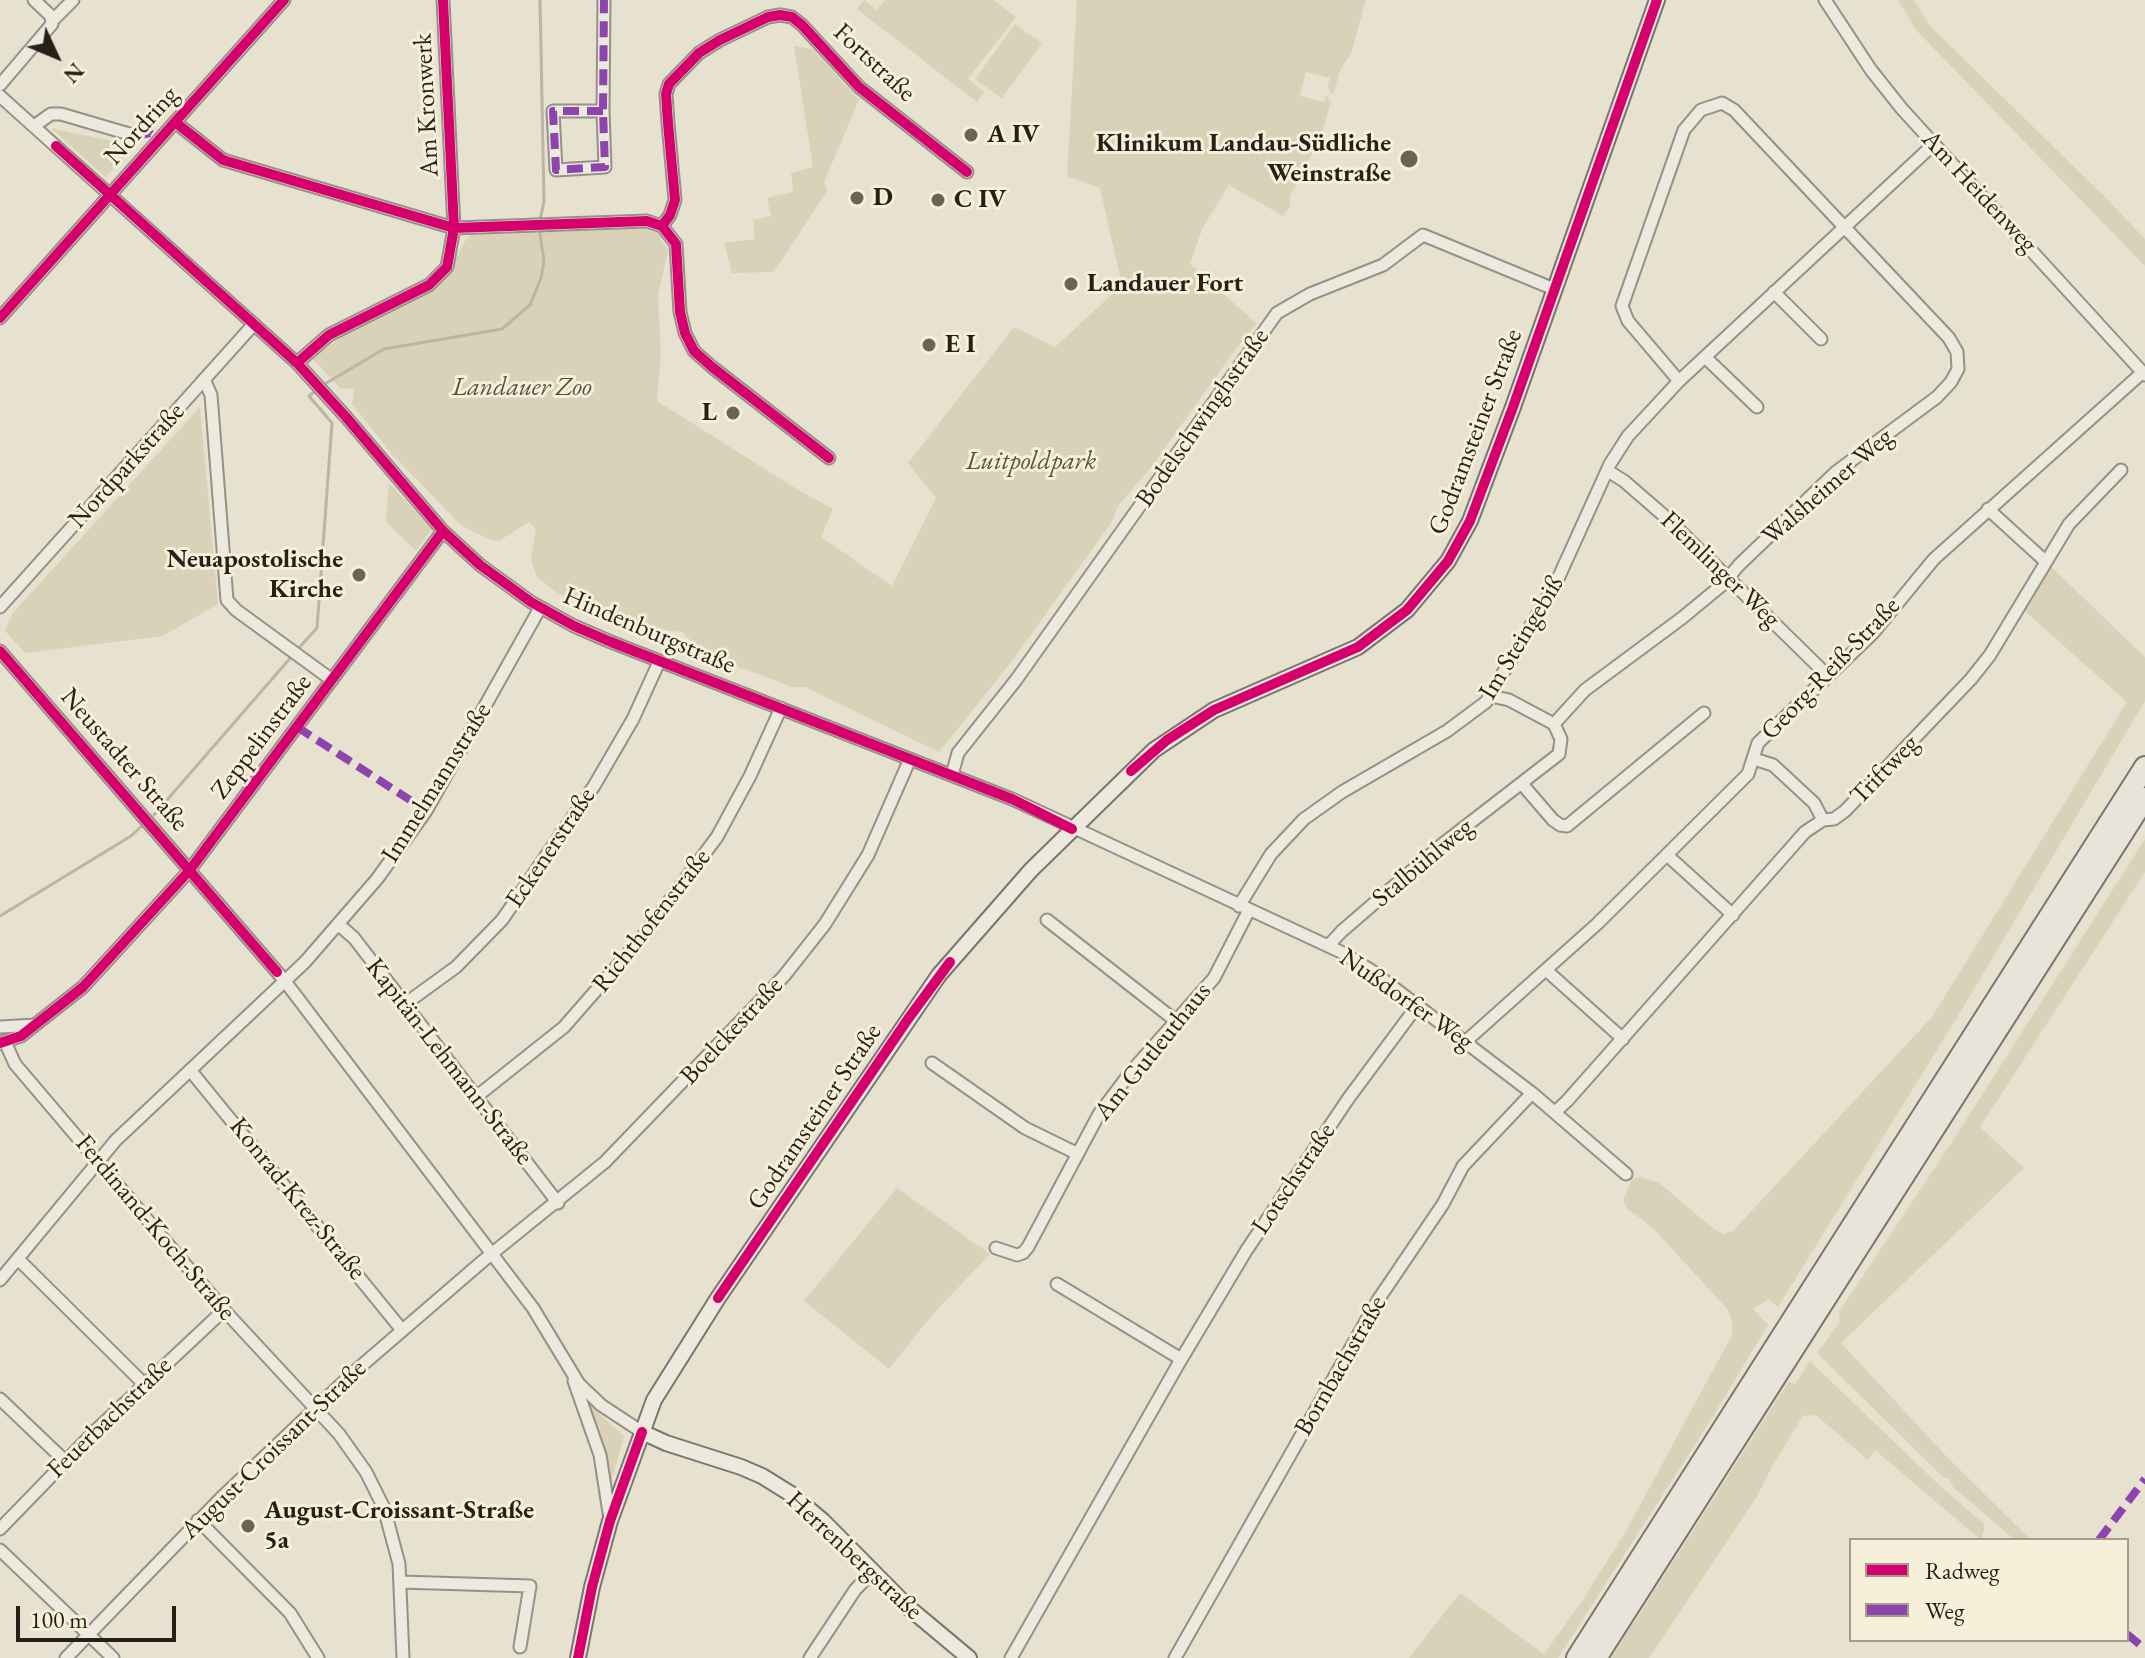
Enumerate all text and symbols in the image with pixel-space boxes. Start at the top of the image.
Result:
north arrow [16,16,96,96]
street label: Fortstraße [826,17,922,109]
street label: Am Kronwerk [408,32,446,178]
text: N [57,57,90,89]
street label: Nordring [98,80,186,172]
place label: A IV [987,119,1040,151]
street label: Am Heidenweg [1914,124,2044,260]
marker: A IV [962,126,980,144]
place label: Klinikum Landau-Südliche Weinstraße [1096,128,1391,190]
marker: Klinikum Landau-Südliche Weinstraße [1398,148,1420,170]
place label: D [873,182,893,214]
place label: C IV [954,184,1006,216]
marker: D [848,189,866,207]
marker: C IV [929,191,947,209]
place label: Landauer Fort [1087,268,1243,300]
marker: Landauer Fort [1062,275,1080,293]
street label: Bodelschwinghstraße [1130,323,1276,513]
street label: Godramsteiner Straße [1422,325,1530,539]
place label: E I [945,329,976,361]
marker: E I [920,336,938,354]
park label: Landauer Zoo [452,372,592,404]
street label: Nordparkstraße [62,397,192,535]
place label: L [702,397,717,429]
marker: L [724,404,742,422]
street label: Walsheimer Weg [1756,422,1900,552]
park label: Luitpoldpark [966,446,1096,478]
street label: Flemlinger Weg [1654,505,1786,635]
place label: Neuapostolische Kirche [167,544,343,606]
marker: Neuapostolische Kirche [350,566,368,584]
street label: Im Steingebiß [1473,570,1571,706]
street label: Hindenburgstraße [558,581,740,681]
street label: Georg-Reiß-Straße [1755,591,1907,747]
street label: Zeppelinstraße [205,668,319,806]
street label: Neustadter Straße [53,682,195,838]
street label: Immelmannstraße [375,697,499,869]
street label: Triftweg [1844,729,1926,811]
street label: Eckenerstraße [499,782,603,914]
street label: Stalbühlweg [1366,812,1480,914]
street label: Richthofenstraße [586,843,718,999]
street label: Nußdorfer Weg [1333,942,1479,1058]
street label: Kapitän-Lehmann-Straße [359,952,539,1172]
street label: Boelckestraße [674,971,790,1091]
street label: Am Gutleuthaus [1088,977,1218,1127]
street label: Godramsteiner Straße [741,1018,889,1216]
street label: Konrad-Krez-Straße [222,1112,372,1286]
street label: Lotschstraße [1245,1117,1343,1241]
street label: Ferdinand-Koch-Straße [68,1129,242,1327]
street label: Bornbachstraße [1288,1290,1394,1442]
street label: Feuerbachstraße [41,1351,179,1485]
street label: August-Croissant-Straße [175,1354,373,1546]
street label: Herrenbergstraße [779,1485,929,1627]
place label: August-Croissant-Straße 5a [264,1495,534,1556]
marker: August-Croissant-Straße 5a [239,1517,257,1535]
legend [1849,1538,2129,1642]
text: Radweg [1925,1555,1999,1586]
scale bar [20,1590,180,1640]
text: Weg [1925,1595,1964,1626]
text: 100 m [30,1604,88,1635]

